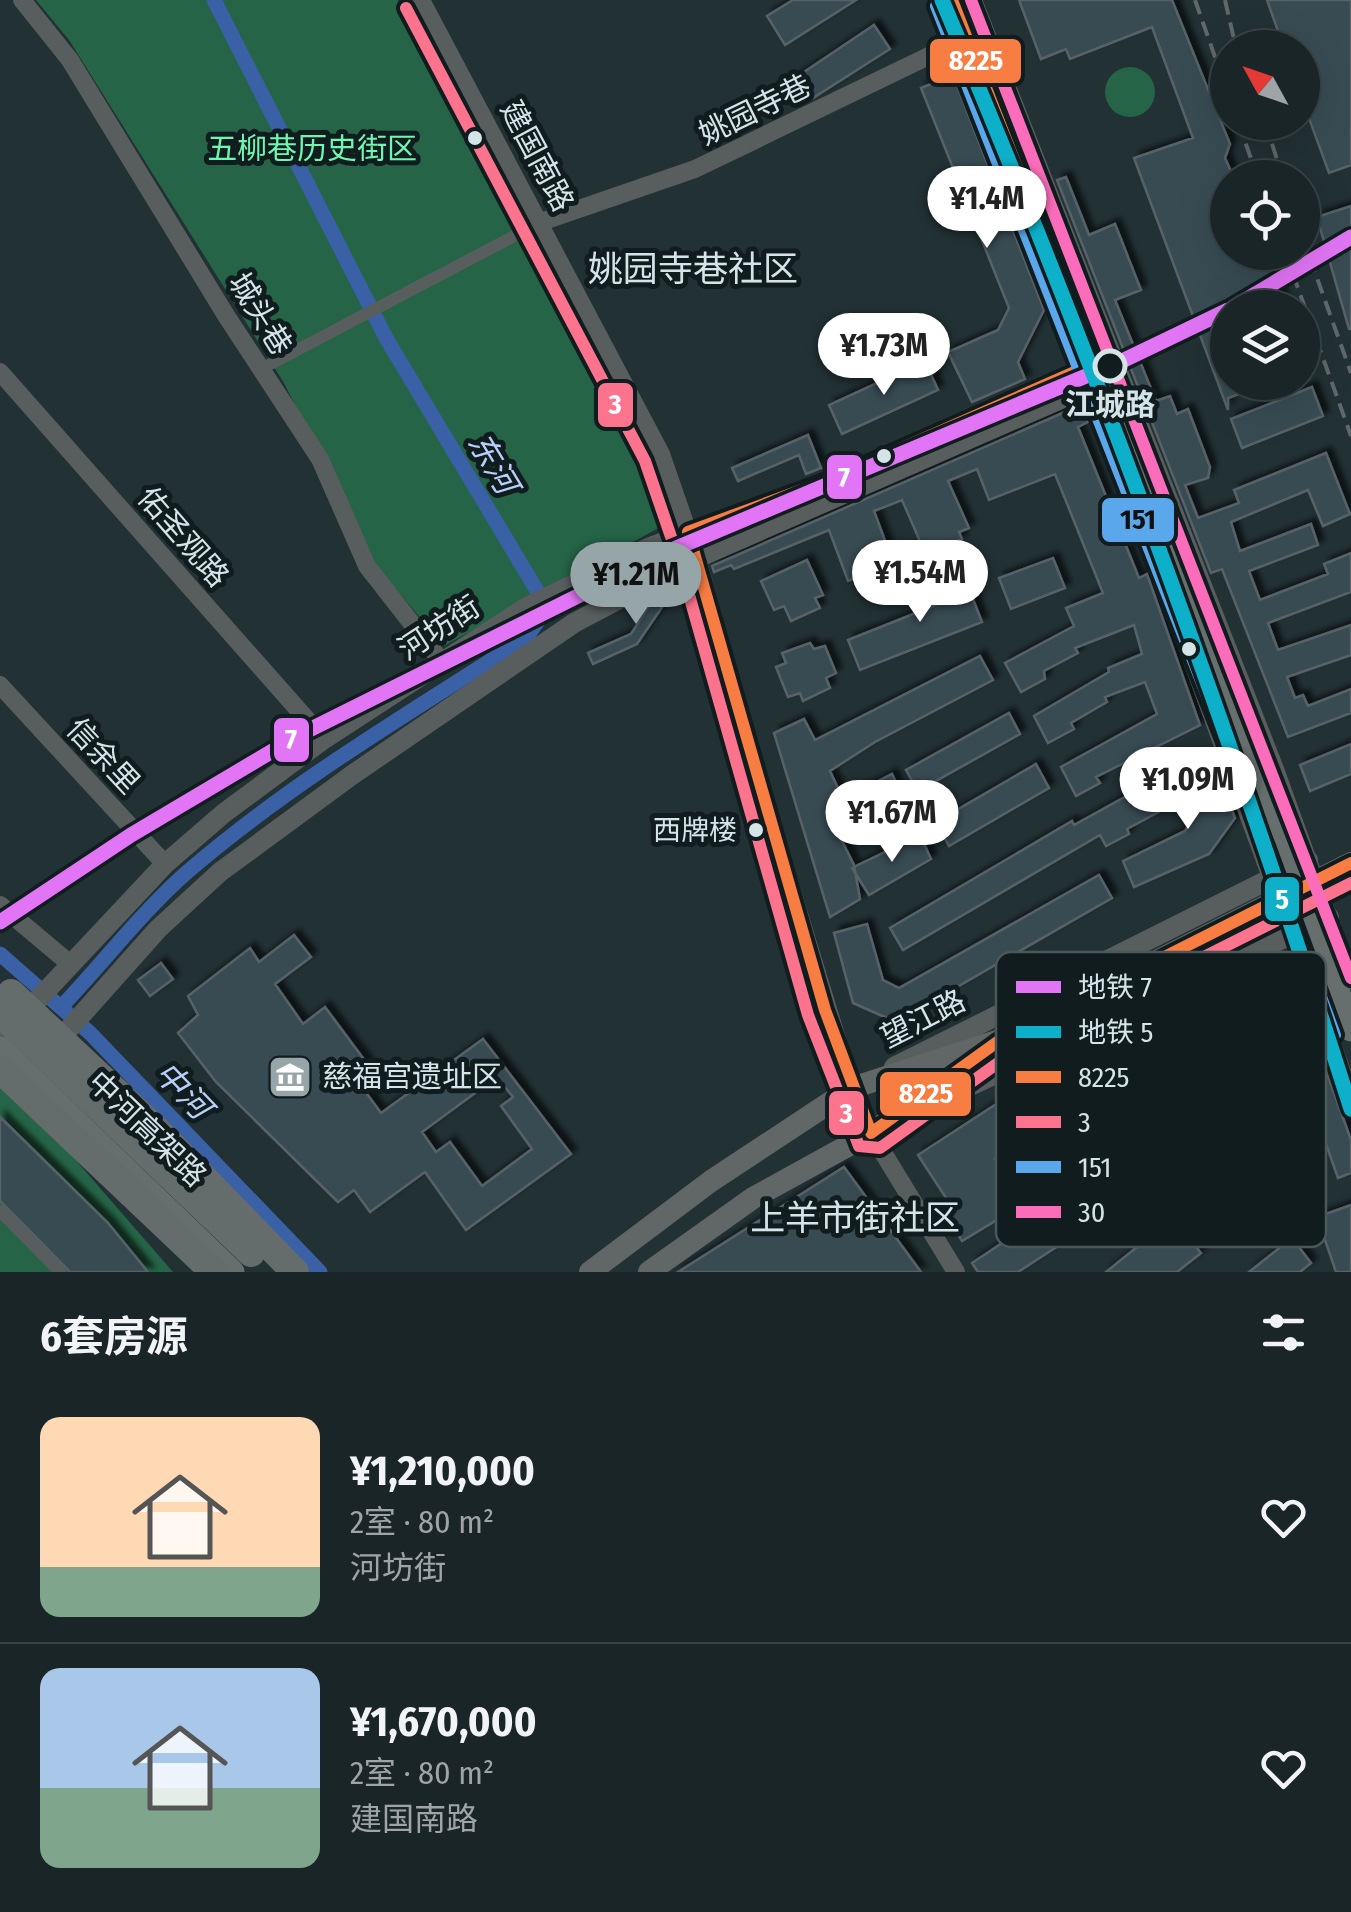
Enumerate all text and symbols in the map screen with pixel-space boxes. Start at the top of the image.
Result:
north arrow [1210,30,1320,140]
map controls [1210,30,1320,400]
line badge: 8225 [928,37,1023,85]
text: 8225 [949,44,1003,77]
street label: 姚园寺巷 [693,68,817,152]
street label: 建国南路 [493,95,581,217]
unlabelled marker [465,128,485,148]
park label: 五柳巷历史街区 [207,131,417,167]
button: locate [1210,160,1320,270]
pin: ¥1.4M [917,166,1057,251]
text: ¥1.4M [949,179,1025,217]
district label: 姚园寺巷社区 [588,248,798,290]
street label: 城头巷 [221,266,299,362]
button: layers [1210,290,1320,400]
pin: ¥1.73M [803,313,965,398]
text: ¥1.73M [840,326,928,364]
marker: 江城路 [1094,350,1126,382]
line badge: 3 [596,381,635,429]
place label: 江城路 [1065,387,1155,423]
text: 3 [607,388,622,421]
water label: 东河 [460,426,529,505]
unlabelled marker [874,446,894,466]
line badge: 7 [825,453,864,501]
text: 7 [838,461,850,494]
street label: 佑圣观路 [130,480,236,594]
line badge: 151 [1100,496,1176,544]
text: 151 [1120,503,1156,536]
pin: ¥1.54M [839,540,1001,625]
pin: ¥1.21M [555,542,717,627]
text: ¥1.54M [874,553,966,591]
text: ¥1.21M [592,555,680,593]
street label: 河坊街 [391,588,487,668]
unlabelled marker [1179,639,1199,659]
street label: 信余里 [59,711,147,801]
line badge: 7 [272,716,311,764]
text: 7 [285,723,297,756]
pin: ¥1.09M [1107,747,1269,832]
text: ¥1.09M [1142,760,1234,798]
pin: ¥1.67M [811,780,973,865]
text: ¥1.67M [848,793,936,831]
place label: 西牌楼 [653,814,737,847]
marker: 西牌楼 [746,820,766,840]
line badge: 5 [1263,875,1301,923]
text: 5 [1275,883,1289,916]
legend [996,952,1326,1247]
text: 地铁 7 [1078,971,1152,1004]
street label: 望江路 [875,983,971,1055]
text: 地铁 5 [1078,1016,1153,1049]
water label: 中河 [147,1054,223,1131]
museum icon: 慈福宫遗址区 [267,1054,313,1100]
place label: 慈福宫遗址区 [322,1059,502,1095]
text: 8225 [1078,1061,1129,1094]
street label: 中河高架路 [81,1064,213,1194]
line badge: 8225 [878,1070,973,1118]
text: 8225 [899,1077,953,1110]
line badge: 3 [827,1089,866,1137]
text: 3 [838,1097,853,1130]
text: 3 [1078,1106,1091,1139]
text: 151 [1078,1151,1111,1184]
text: 30 [1078,1196,1105,1229]
district label: 上羊市街社区 [750,1197,960,1239]
icon: filters [1256,1305,1311,1360]
text: 6套房源 [40,1312,188,1362]
text: ¥1,210,000 [350,1446,535,1496]
icon: home [120,1457,240,1577]
icon: heart [1256,1490,1311,1545]
text: 2室 · 80 m² [350,1503,494,1541]
text: 河坊街 [350,1549,446,1587]
text: ¥1,670,000 [350,1697,537,1747]
icon: home [120,1708,240,1828]
icon: heart [1256,1741,1311,1796]
text: 2室 · 80 m² [350,1754,494,1792]
text: 建国南路 [350,1800,478,1838]

